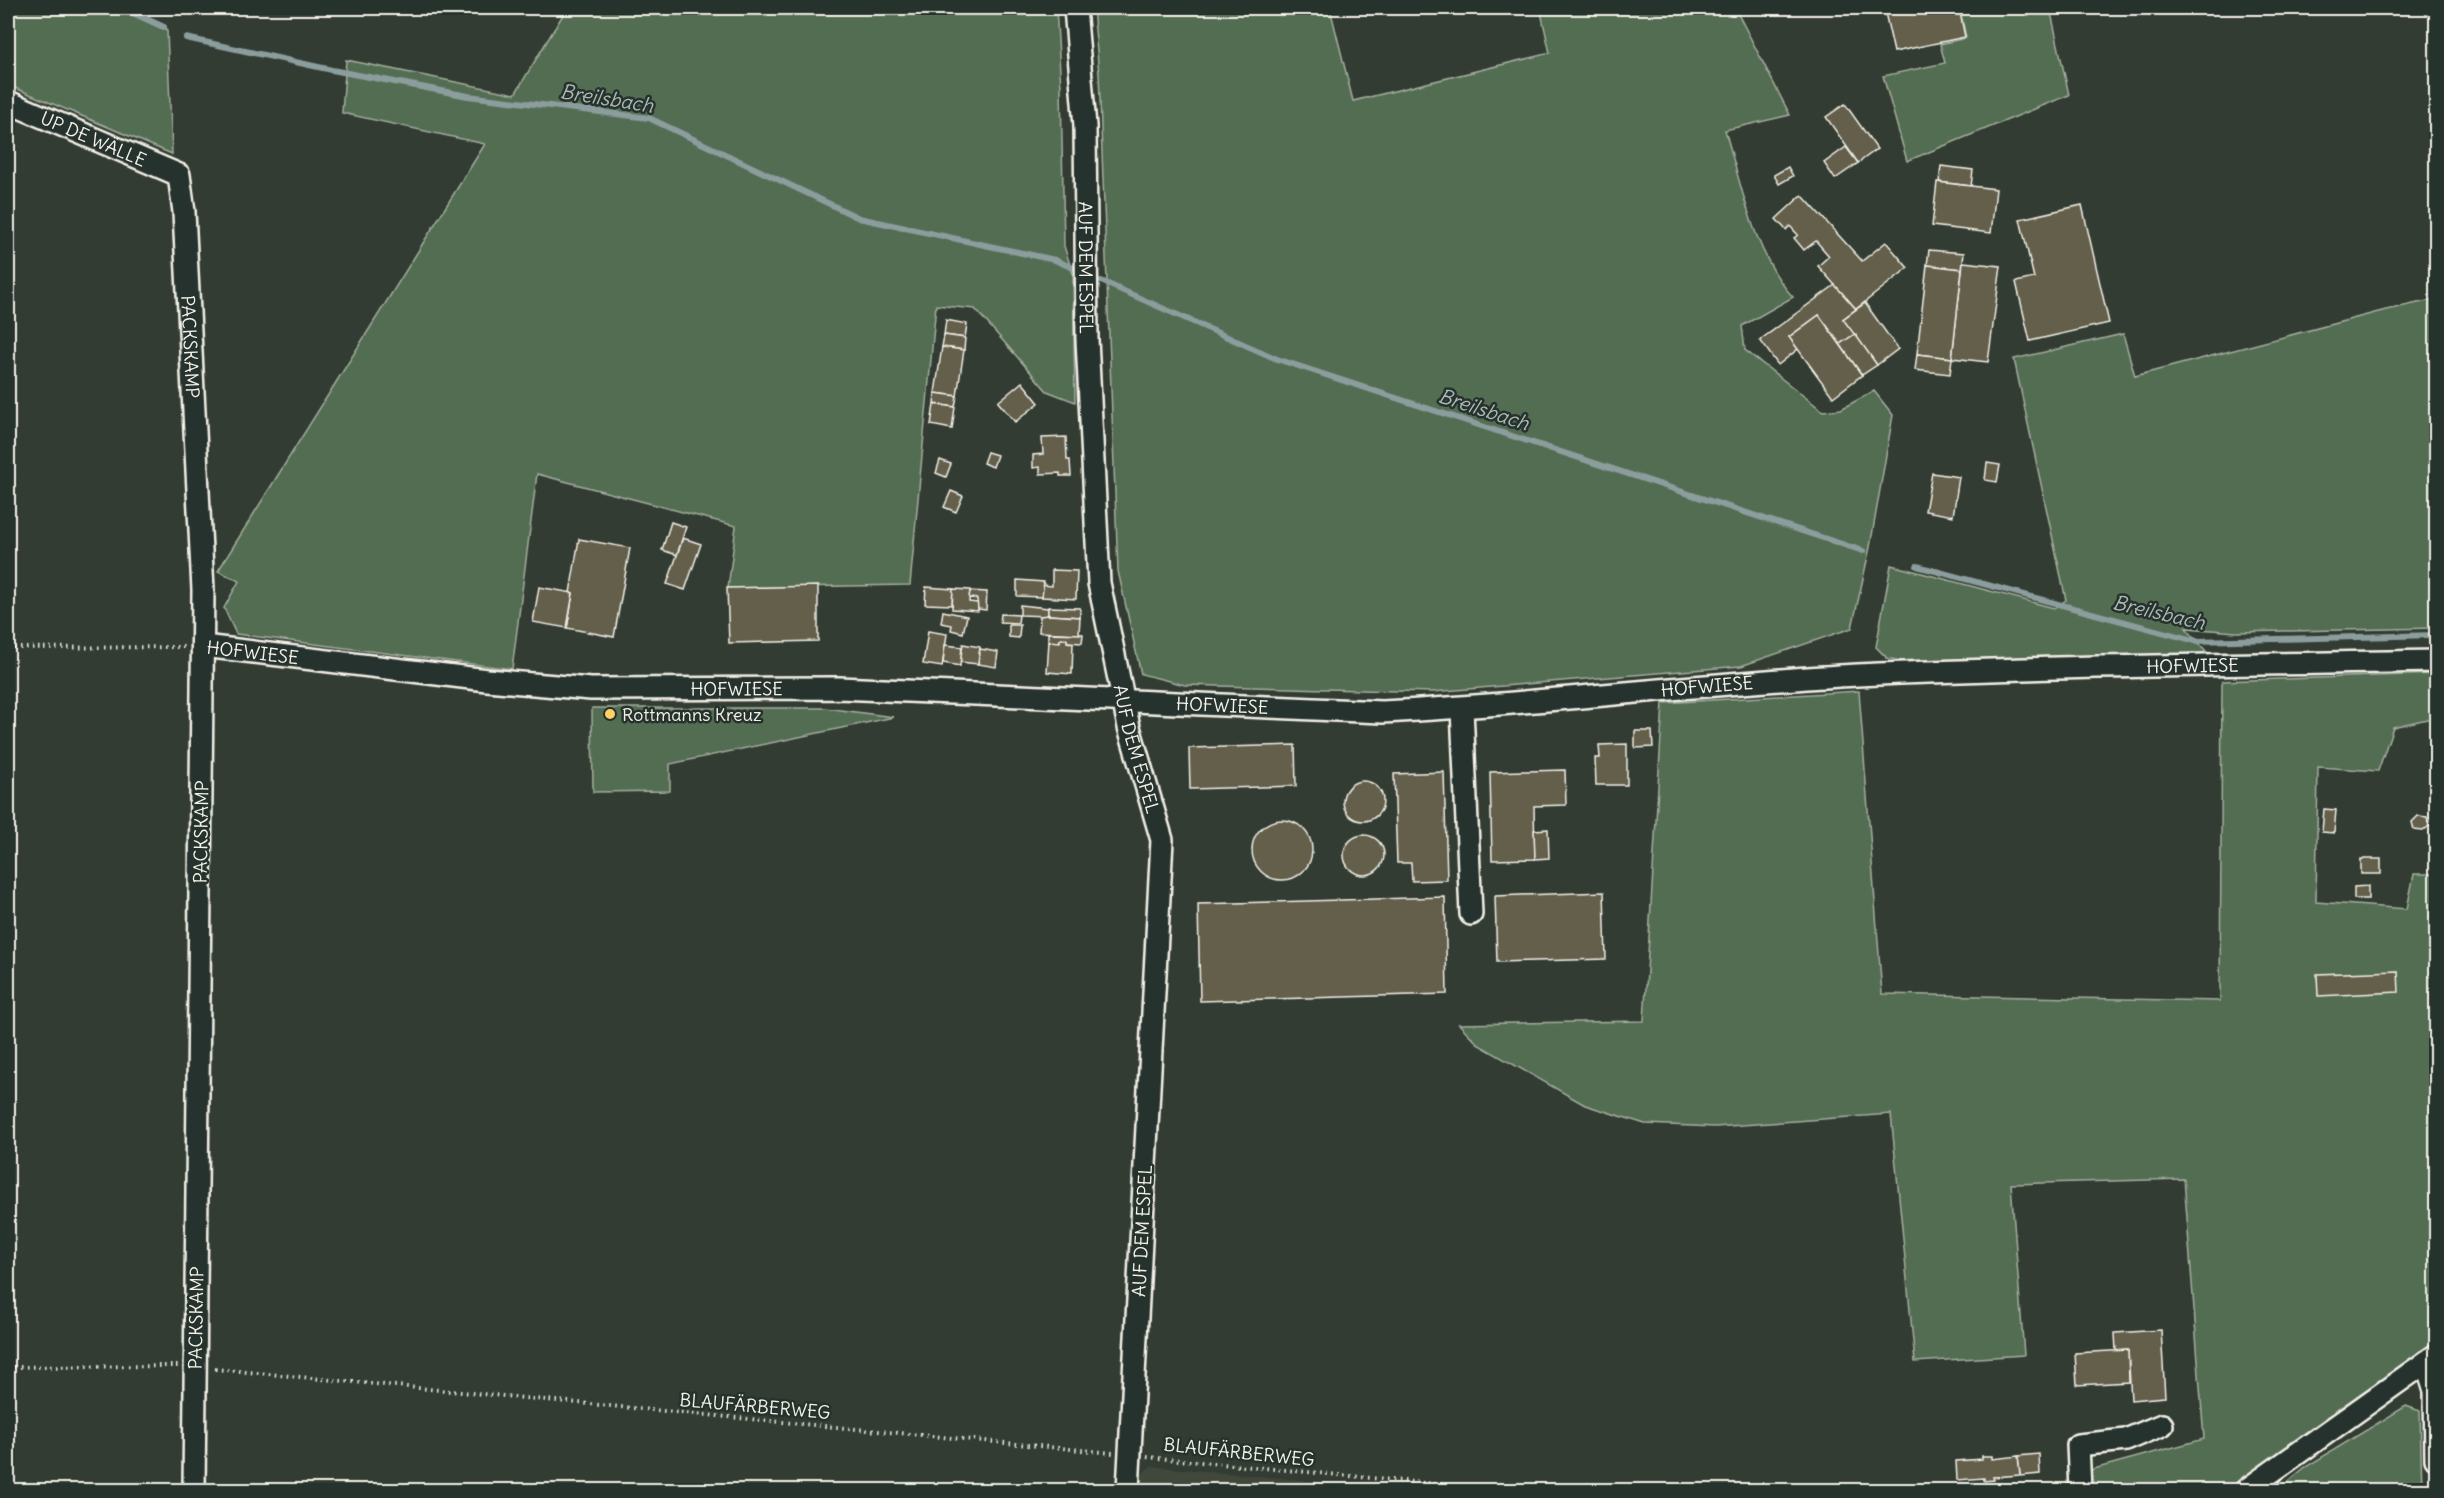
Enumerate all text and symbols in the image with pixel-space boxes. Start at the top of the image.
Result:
water label: Breilsbach [559,78,656,118]
street label: UP DE WÄLLE [37,106,150,171]
street label: AUF DEM ESPEL [1074,201,1098,334]
street label: PACKSKAMP [177,295,205,399]
water label: Breilsbach [1436,383,1533,435]
water label: Breilsbach [2111,589,2208,635]
street label: HOFWIESE [205,635,300,669]
street label: HOFWIESE [2146,653,2239,678]
street label: HOFWIESE [1660,670,1754,701]
street label: HOFWIESE [690,677,783,700]
street label: AUF DEM ESPEL [1109,683,1165,816]
street label: HOFWIESE [1176,691,1269,718]
place label: Rottmanns Kreuz [622,703,762,726]
marker: Rottmanns Kreuz [603,707,617,721]
street label: PACKSKAMP [189,780,213,884]
street label: AUF DEM ESPEL [1127,1164,1157,1298]
street label: PACKSKAMP [184,1266,208,1370]
street label: BLAUFÄRBERWEG [679,1388,831,1424]
street label: BLAUFÄRBERWEG [1163,1433,1315,1471]

